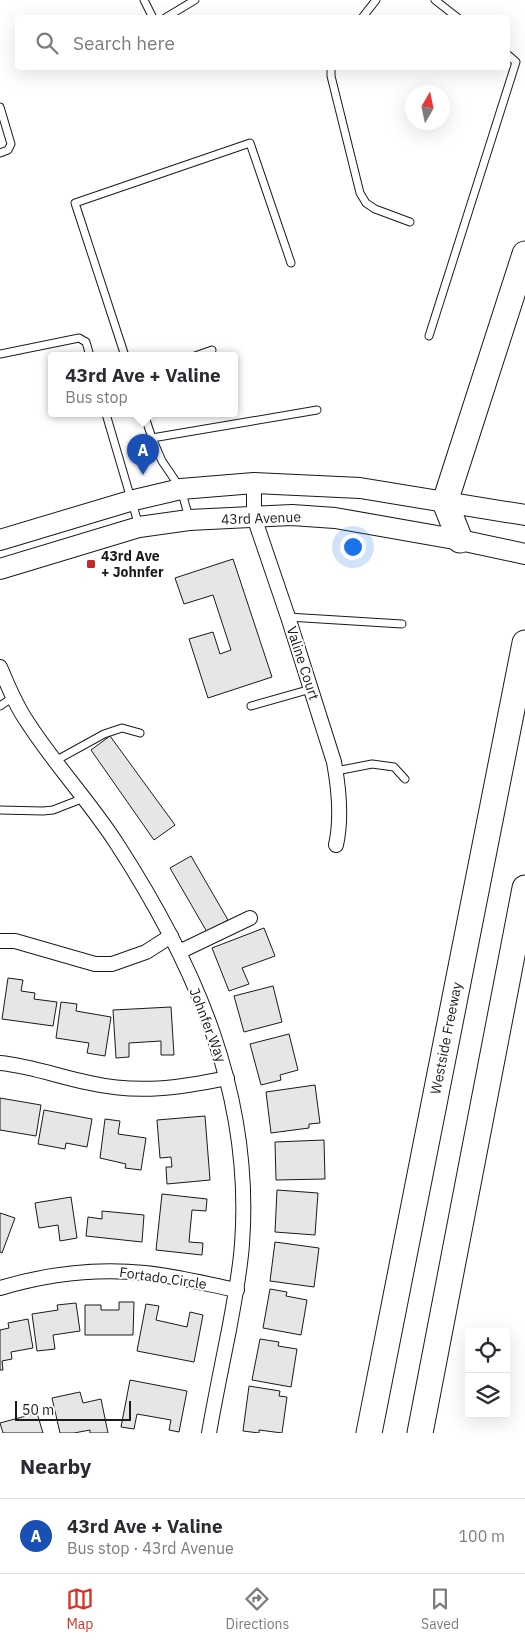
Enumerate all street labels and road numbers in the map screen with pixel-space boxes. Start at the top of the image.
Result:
street label: 43rd Avenue [221,508,302,528]
street label: Valine Court [283,624,323,702]
street label: Westside Freeway [426,980,466,1096]
street label: Johnfer Way [186,985,230,1065]
street label: Fortado Circle [118,1263,208,1293]

